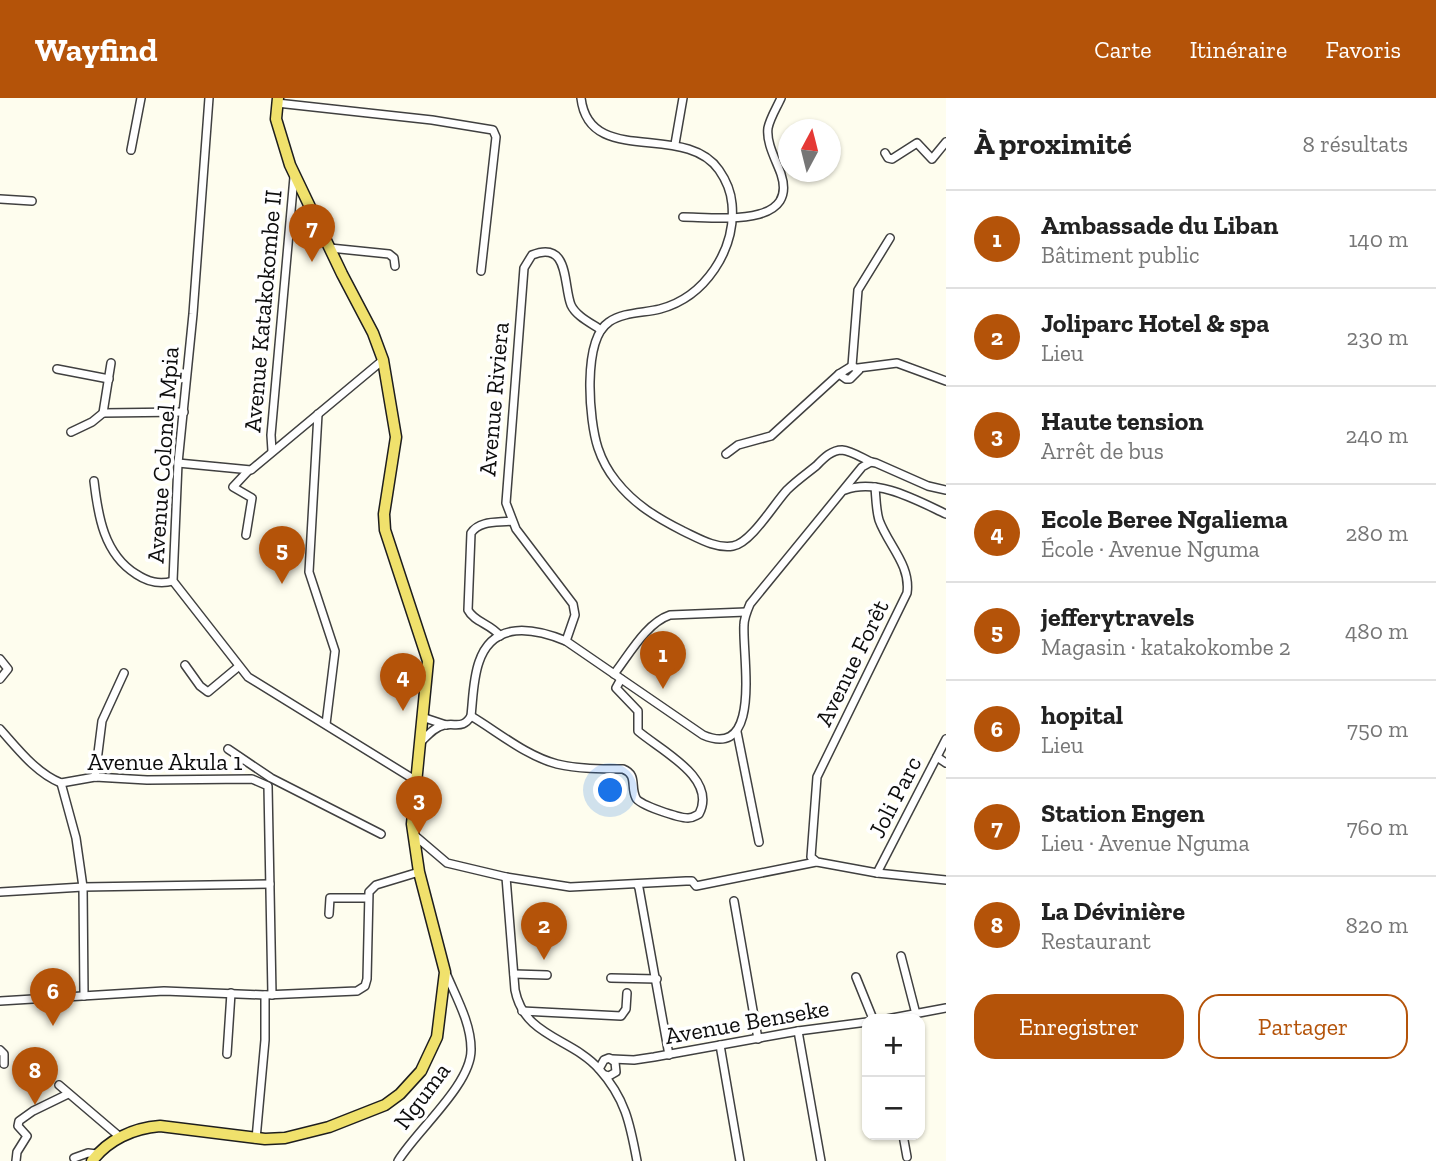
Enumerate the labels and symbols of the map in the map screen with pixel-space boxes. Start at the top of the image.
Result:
north arrow [778,119,841,182]
street label: Avenue Katakokombe II [237,188,288,433]
pin: 7 [289,204,335,262]
street label: Avenue Riviera [472,320,515,477]
street label: Avenue Colonel Mpia [140,345,185,564]
pin: 5 [259,526,305,584]
street label: Avenue Forêt [808,595,895,731]
pin: 1 [640,631,686,689]
pin: 4 [380,653,426,711]
street label: Avenue Akula 1 [88,747,242,776]
street label: Joli Parc [862,751,927,842]
your location [593,773,627,807]
pin: 3 [396,776,442,834]
pin: 2 [521,902,567,960]
pin: 6 [30,968,76,1026]
street label: Avenue Benseke [663,993,831,1050]
pin: 8 [12,1047,58,1105]
street label: Nguma [387,1056,456,1135]

